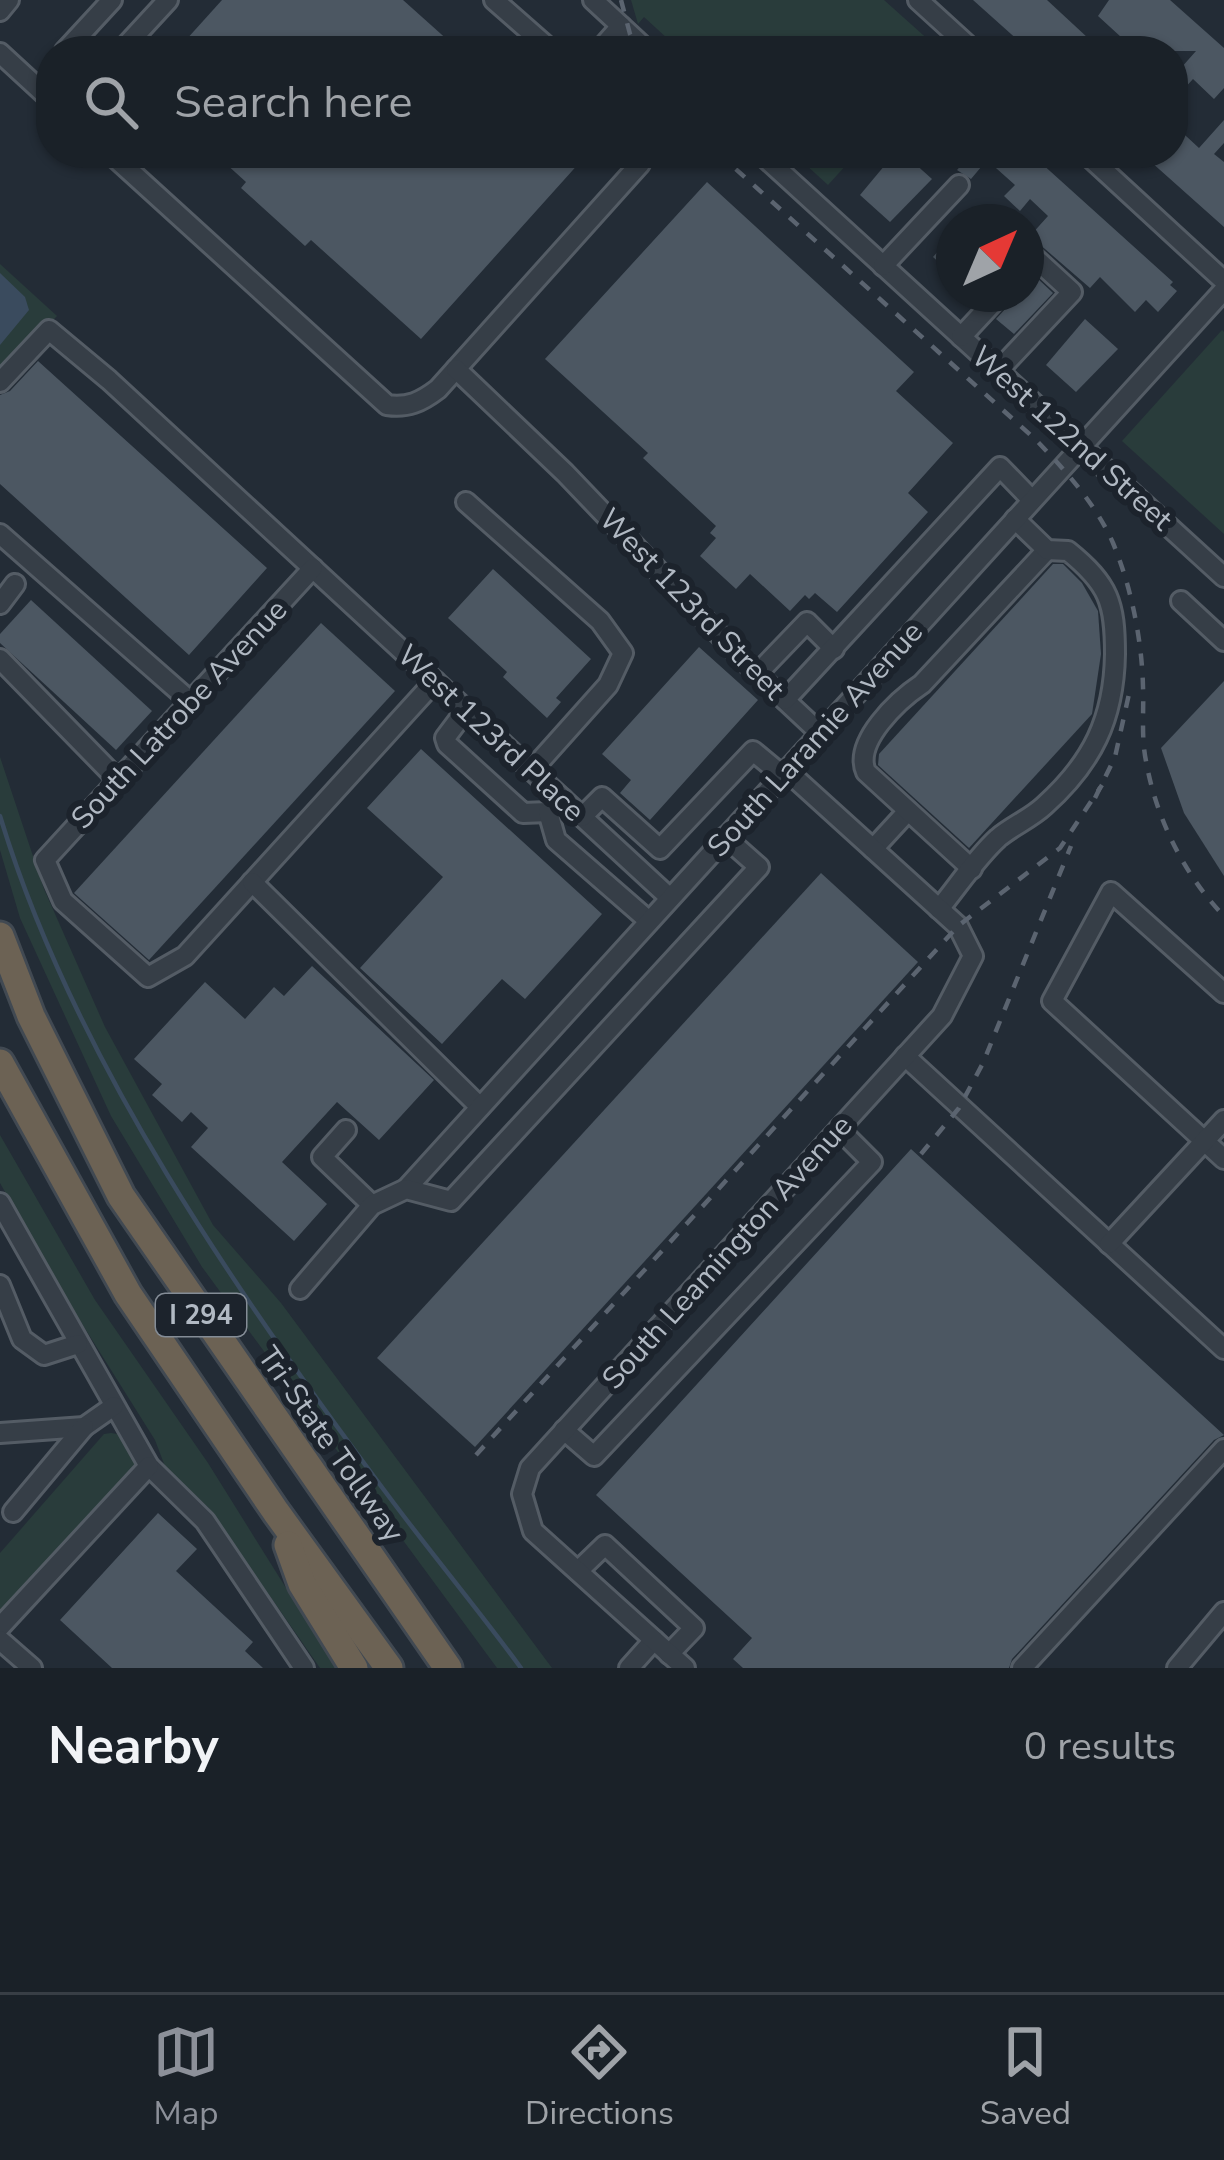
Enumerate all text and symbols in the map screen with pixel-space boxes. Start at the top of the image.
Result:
search box [36,36,1188,168]
icon: search [78,69,144,135]
text: Search here [174,72,413,133]
north arrow [936,204,1044,312]
street label: West 122nd Street [962,337,1182,540]
street label: West 123rd Street [590,500,794,709]
street label: South Latrobe Avenue [62,591,297,838]
street label: South Laramie Avenue [698,613,932,866]
street label: West 123rd Place [388,636,593,831]
street label: South Leamington Avenue [593,1106,862,1398]
road number: I 294 [156,1294,246,1336]
street label: Tri-State Tollway [248,1338,414,1551]
text: Nearby [48,1711,219,1781]
text: 0 results [1024,1720,1176,1773]
tab: Map [153,2019,219,2136]
tab: Directions [525,2019,674,2136]
tab: Saved [980,2019,1071,2136]

